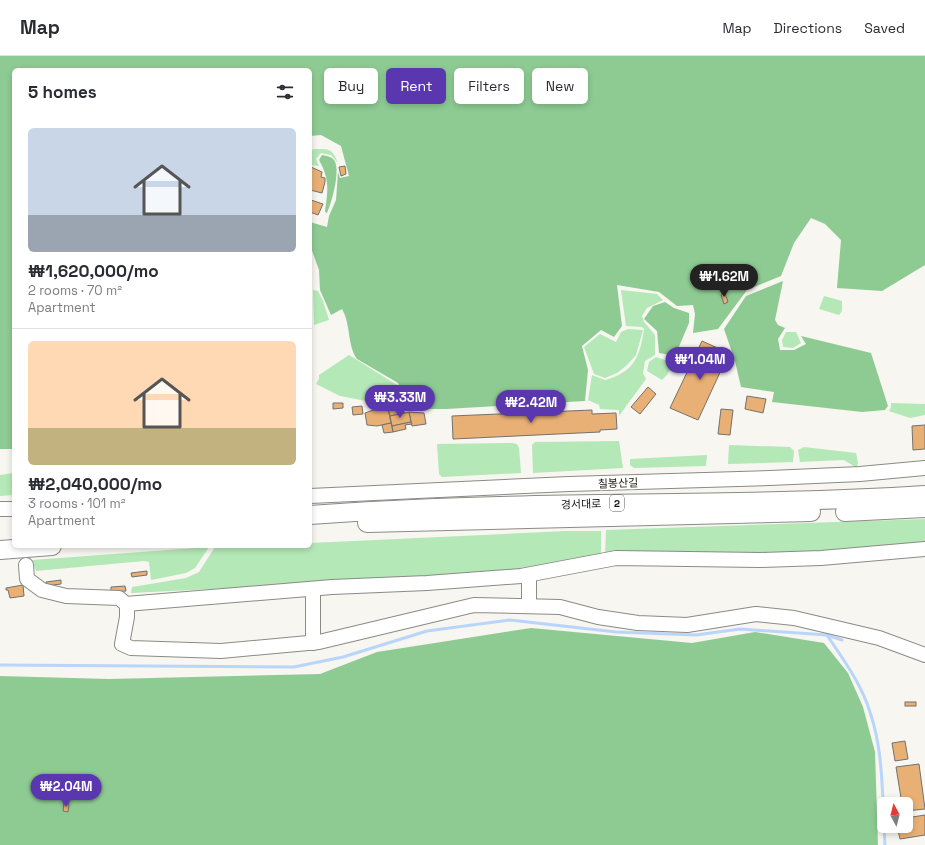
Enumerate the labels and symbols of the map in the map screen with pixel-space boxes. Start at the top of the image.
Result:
pin: ₩1.62M [691,264,757,298]
pin: ₩1.04M [667,347,733,381]
pin: ₩3.33M [367,385,433,419]
pin: ₩2.42M [498,390,564,424]
street label: 칠봉산길 [598,475,638,491]
road number: 2 [610,495,624,511]
street label: 경서대로 [561,496,601,512]
pin: ₩2.04M [33,774,99,808]
north arrow [877,797,913,833]

